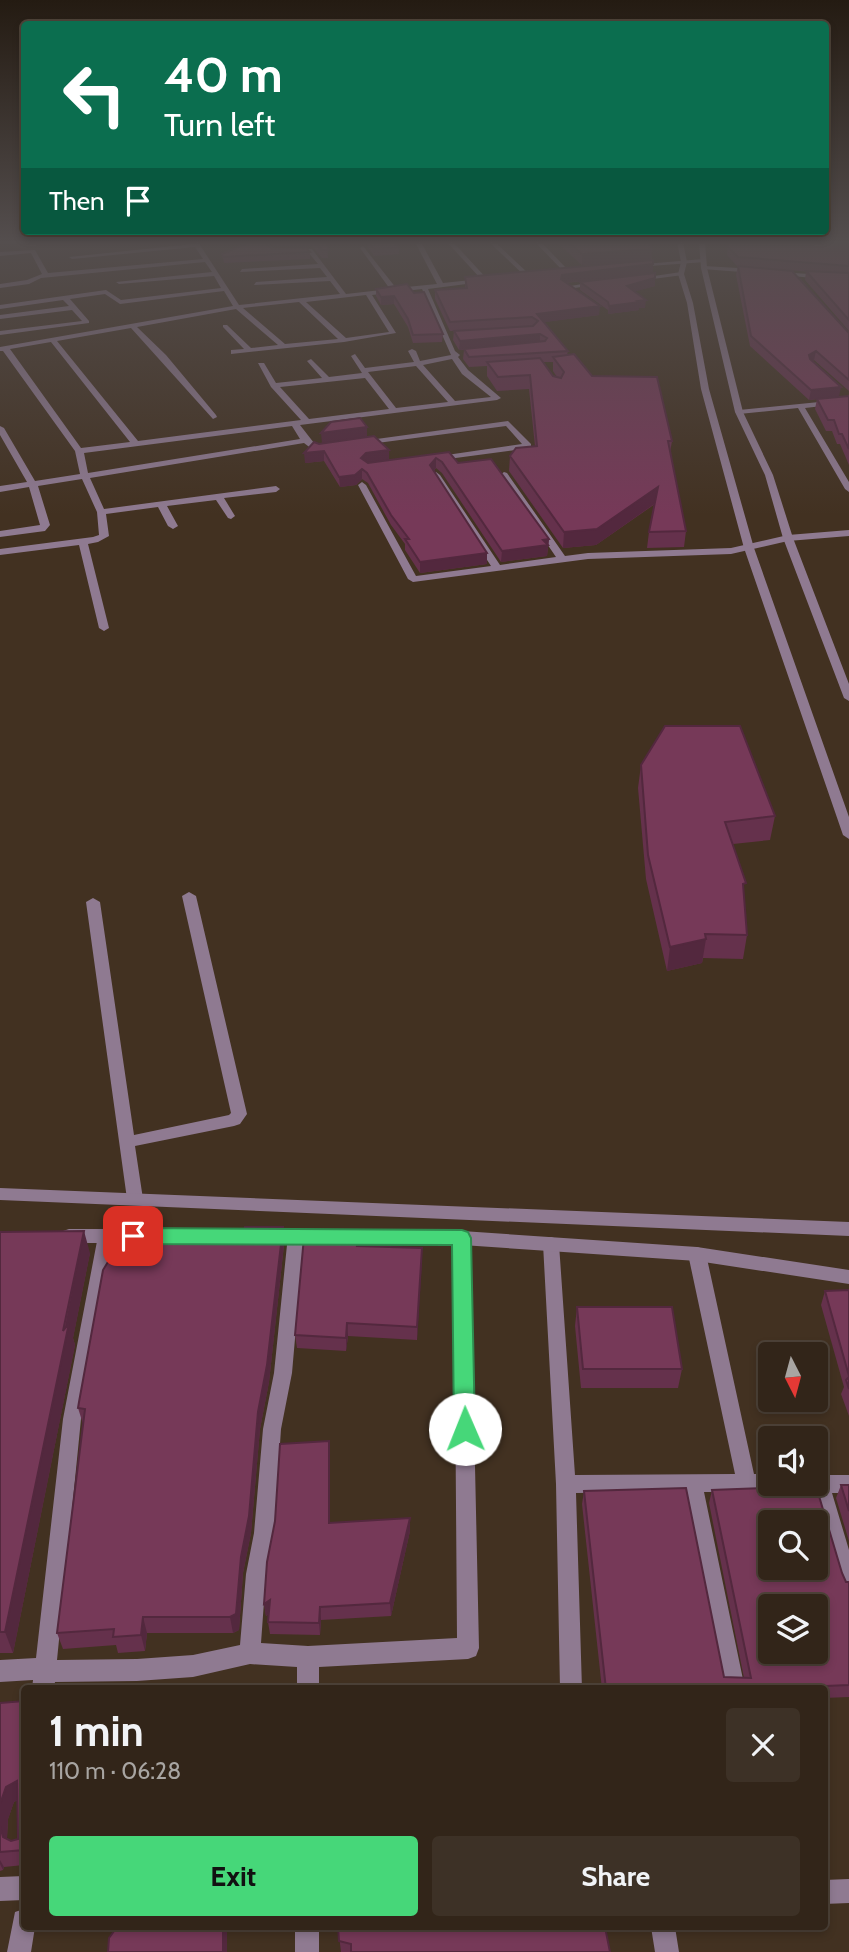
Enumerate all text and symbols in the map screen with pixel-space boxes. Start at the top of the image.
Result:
text: 40 m [164,45,283,104]
icon: left [49,49,140,140]
text: Turn left [164,105,275,144]
icon: arrive [119,182,157,220]
text: Then [49,185,105,217]
pin [103,1206,163,1266]
icon: arrive [114,1217,152,1255]
north arrow [758,1342,828,1412]
map controls [758,1342,828,1664]
position arrow [428,1392,502,1466]
button: sound [758,1426,828,1496]
button: search [758,1510,828,1580]
button: layers [758,1594,828,1664]
text: 1 min [49,1705,144,1757]
button: close [726,1708,800,1782]
text: 110 m · 06:28 [49,1757,181,1785]
button: Exit [49,1836,418,1916]
button: Share [432,1836,800,1916]

